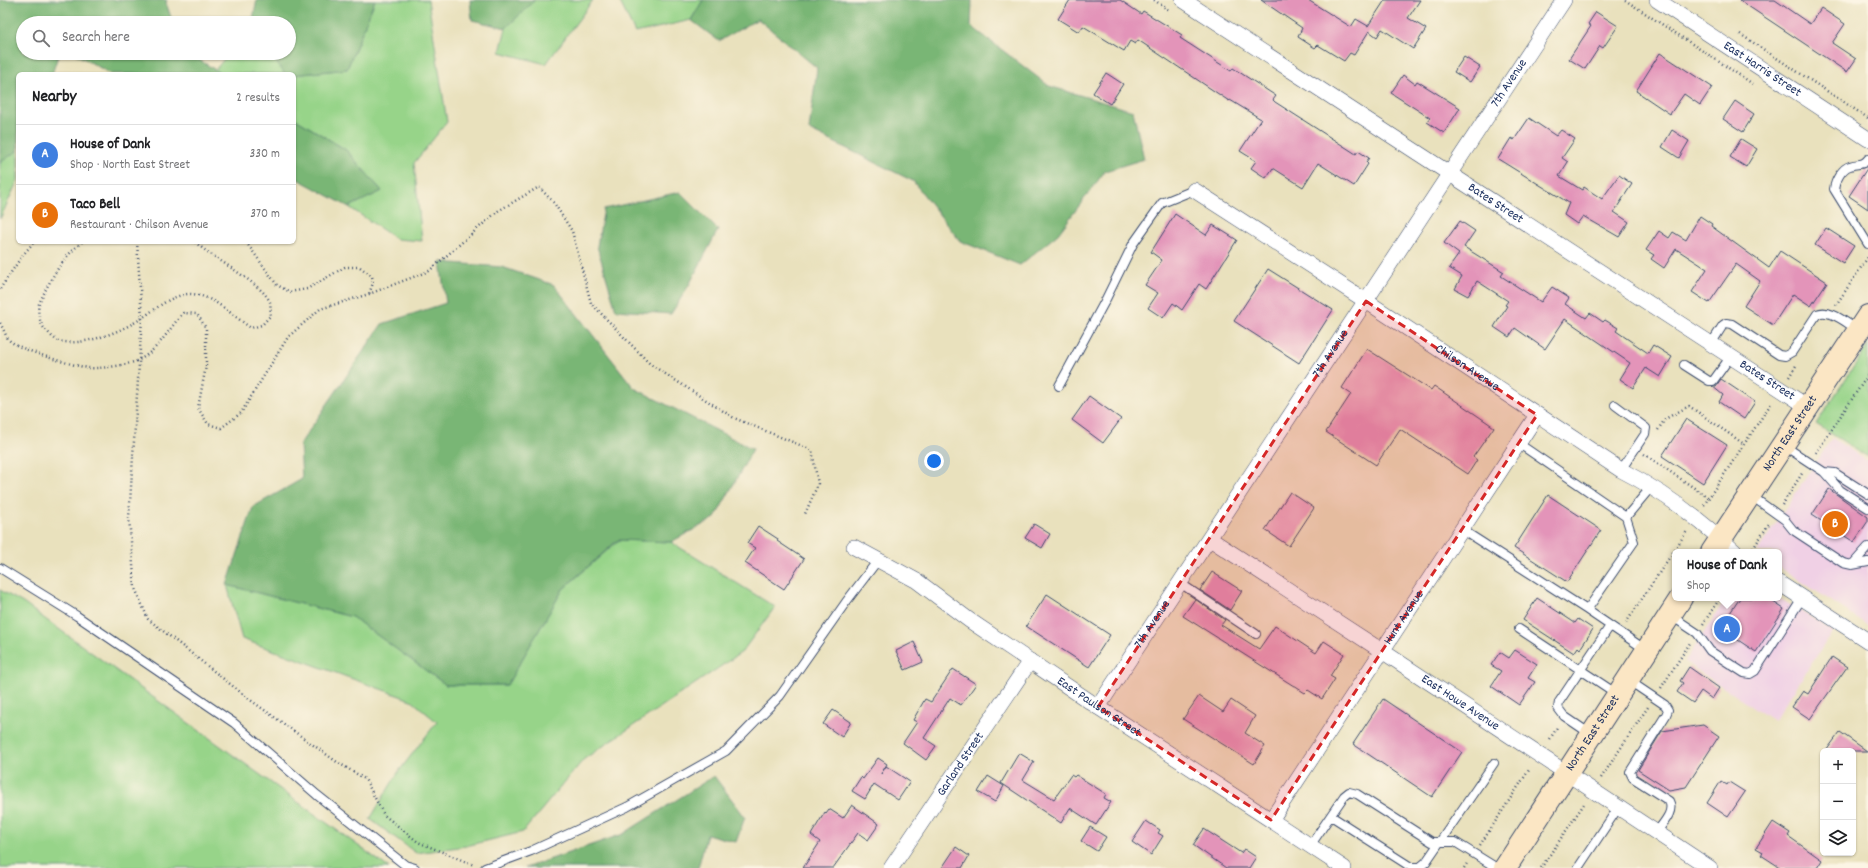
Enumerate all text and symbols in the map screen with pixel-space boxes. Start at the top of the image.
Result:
search box [16,16,296,60]
icon: search [30,27,52,49]
text: Search here [62,27,130,49]
street label: East Harris Street [1719,37,1805,102]
street label: 7th Avenue [1486,55,1532,111]
text: Nearby [32,86,76,110]
text: 2 results [236,89,280,108]
text: House of Dank [70,134,150,156]
text: A [41,145,49,164]
text: 330 m [249,145,280,164]
text: Shop · North East Street [70,156,190,175]
street label: Bates Street [1464,178,1527,229]
text: Taco Bell [70,194,120,216]
text: B [42,205,48,224]
text: 370 m [250,205,280,224]
text: Restaurant · Chilson Avenue [70,216,208,235]
street label: 7th Avenue [1308,326,1354,382]
street label: Chilson Avenue [1431,340,1503,396]
street label: Bates Street [1736,355,1799,406]
street label: North East Street [1758,392,1823,475]
your location [924,451,944,471]
pin: B [1822,509,1848,539]
popup [1672,549,1782,601]
text: House of Dank [1687,555,1767,577]
text: Shop [1687,577,1710,596]
street label: Hunt Avenue [1379,587,1429,649]
street label: 7th Avenue [1130,596,1176,652]
pin: A [1714,614,1740,644]
street label: East Howe Avenue [1417,670,1503,736]
street label: East Paulson Street [1053,672,1145,742]
street label: North East Street [1561,691,1625,775]
street label: Garland Street [932,728,989,800]
map controls [1820,748,1856,856]
button: + [1820,748,1856,784]
button: − [1820,784,1856,820]
button: layers [1820,820,1856,856]

